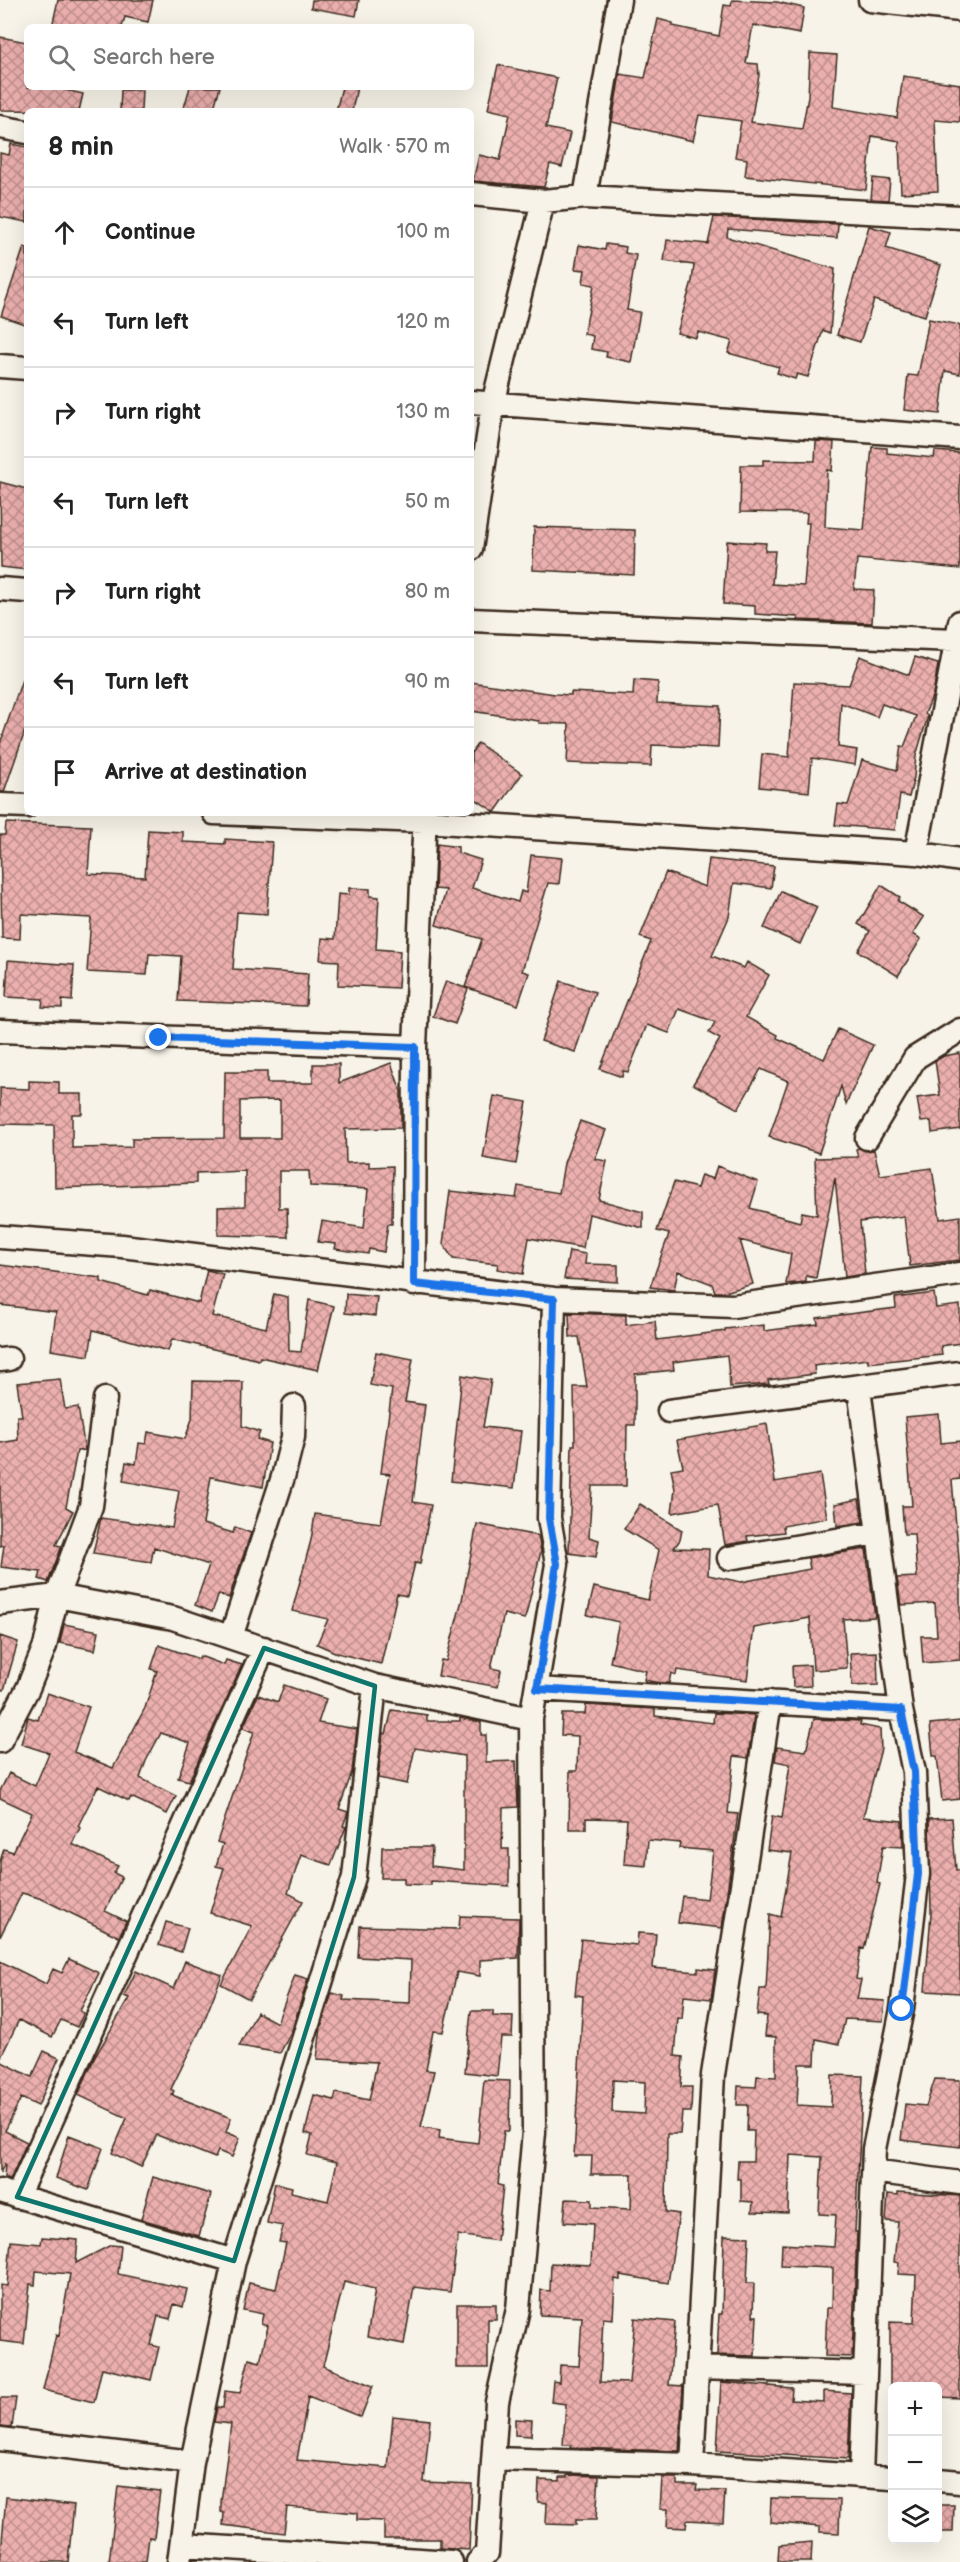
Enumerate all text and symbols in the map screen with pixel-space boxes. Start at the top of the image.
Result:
search box [24,24,474,90]
icon: search [45,41,78,74]
text: Search here [93,44,215,71]
text: 8 min [48,132,114,163]
text: Walk · 570 m [339,135,450,159]
icon: ahead [48,216,81,249]
text: Continue [105,219,195,246]
text: 100 m [397,220,450,244]
icon: left [48,306,81,339]
text: Turn left [105,309,189,336]
text: 120 m [397,310,450,334]
icon: right [48,396,81,429]
text: Turn right [105,399,201,426]
text: 130 m [396,400,450,424]
icon: left [48,486,81,519]
text: Turn left [105,489,189,516]
text: 50 m [405,490,450,514]
icon: right [48,576,81,609]
text: Turn right [105,579,201,606]
text: 80 m [405,580,450,604]
icon: left [48,666,81,699]
text: Turn left [105,669,189,696]
text: 90 m [405,670,450,694]
icon: arrive [48,756,81,789]
text: Arrive at destination [105,759,307,786]
route end [145,1024,171,1050]
route start [888,1995,914,2021]
map controls [888,2382,942,2544]
button: + [888,2382,942,2436]
button: − [888,2436,942,2490]
button: layers [888,2490,942,2544]

